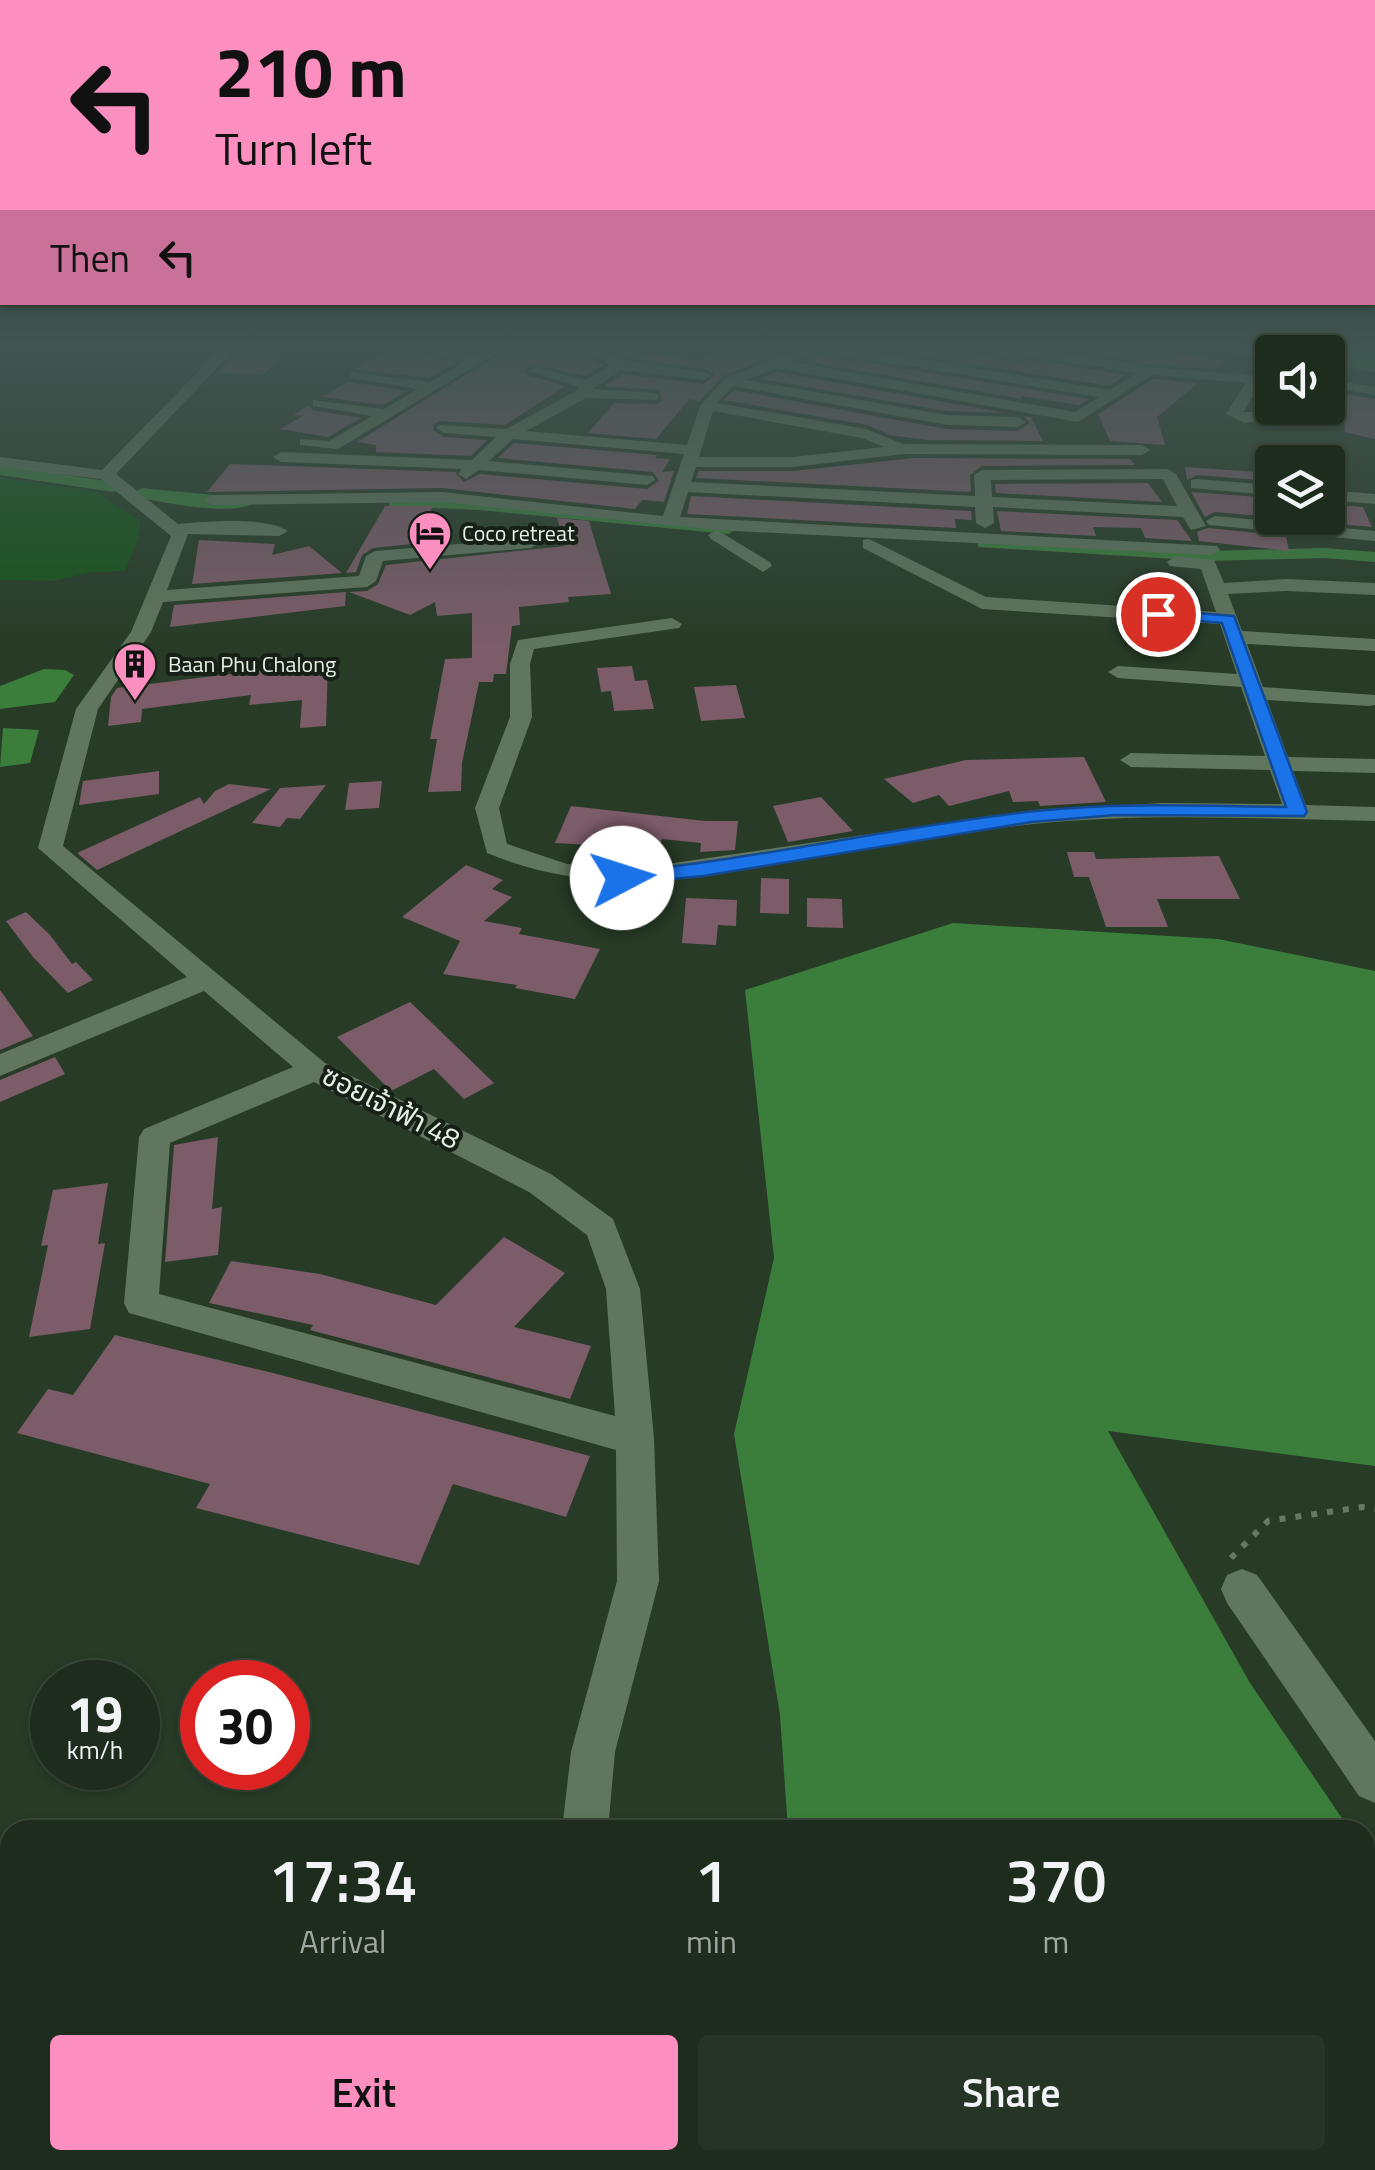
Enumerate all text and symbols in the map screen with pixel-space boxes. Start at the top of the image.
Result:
text: 210 m [215,18,407,124]
icon: left [50,40,180,170]
text: Turn left [215,114,372,182]
text: Then [50,229,130,287]
icon: left [150,230,205,285]
map controls [1255,335,1345,535]
button: sound [1255,335,1345,425]
button: layers [1255,445,1345,535]
hotel icon: Coco retreat [407,510,453,571]
place label: Coco retreat [462,516,575,550]
pin [1116,572,1201,657]
icon: arrive [1131,587,1186,642]
building icon: Baan Phu Chalong [112,641,158,702]
place label: Baan Phu Chalong [168,647,336,681]
position arrow [570,826,674,930]
street label: ซอยเจ้าฟ้า 48 [315,1053,468,1160]
speed limit sign: 30 [180,1660,310,1790]
text: 19 [67,1675,123,1751]
text: km/h [67,1731,123,1769]
text: 17:34 [269,1834,417,1925]
text: 1 [695,1834,728,1925]
text: 370 [1006,1834,1106,1925]
text: Arrival [300,1917,386,1965]
text: min [686,1917,737,1965]
text: m [1043,1917,1069,1965]
button: Exit [50,2035,678,2150]
button: Share [698,2035,1325,2150]

